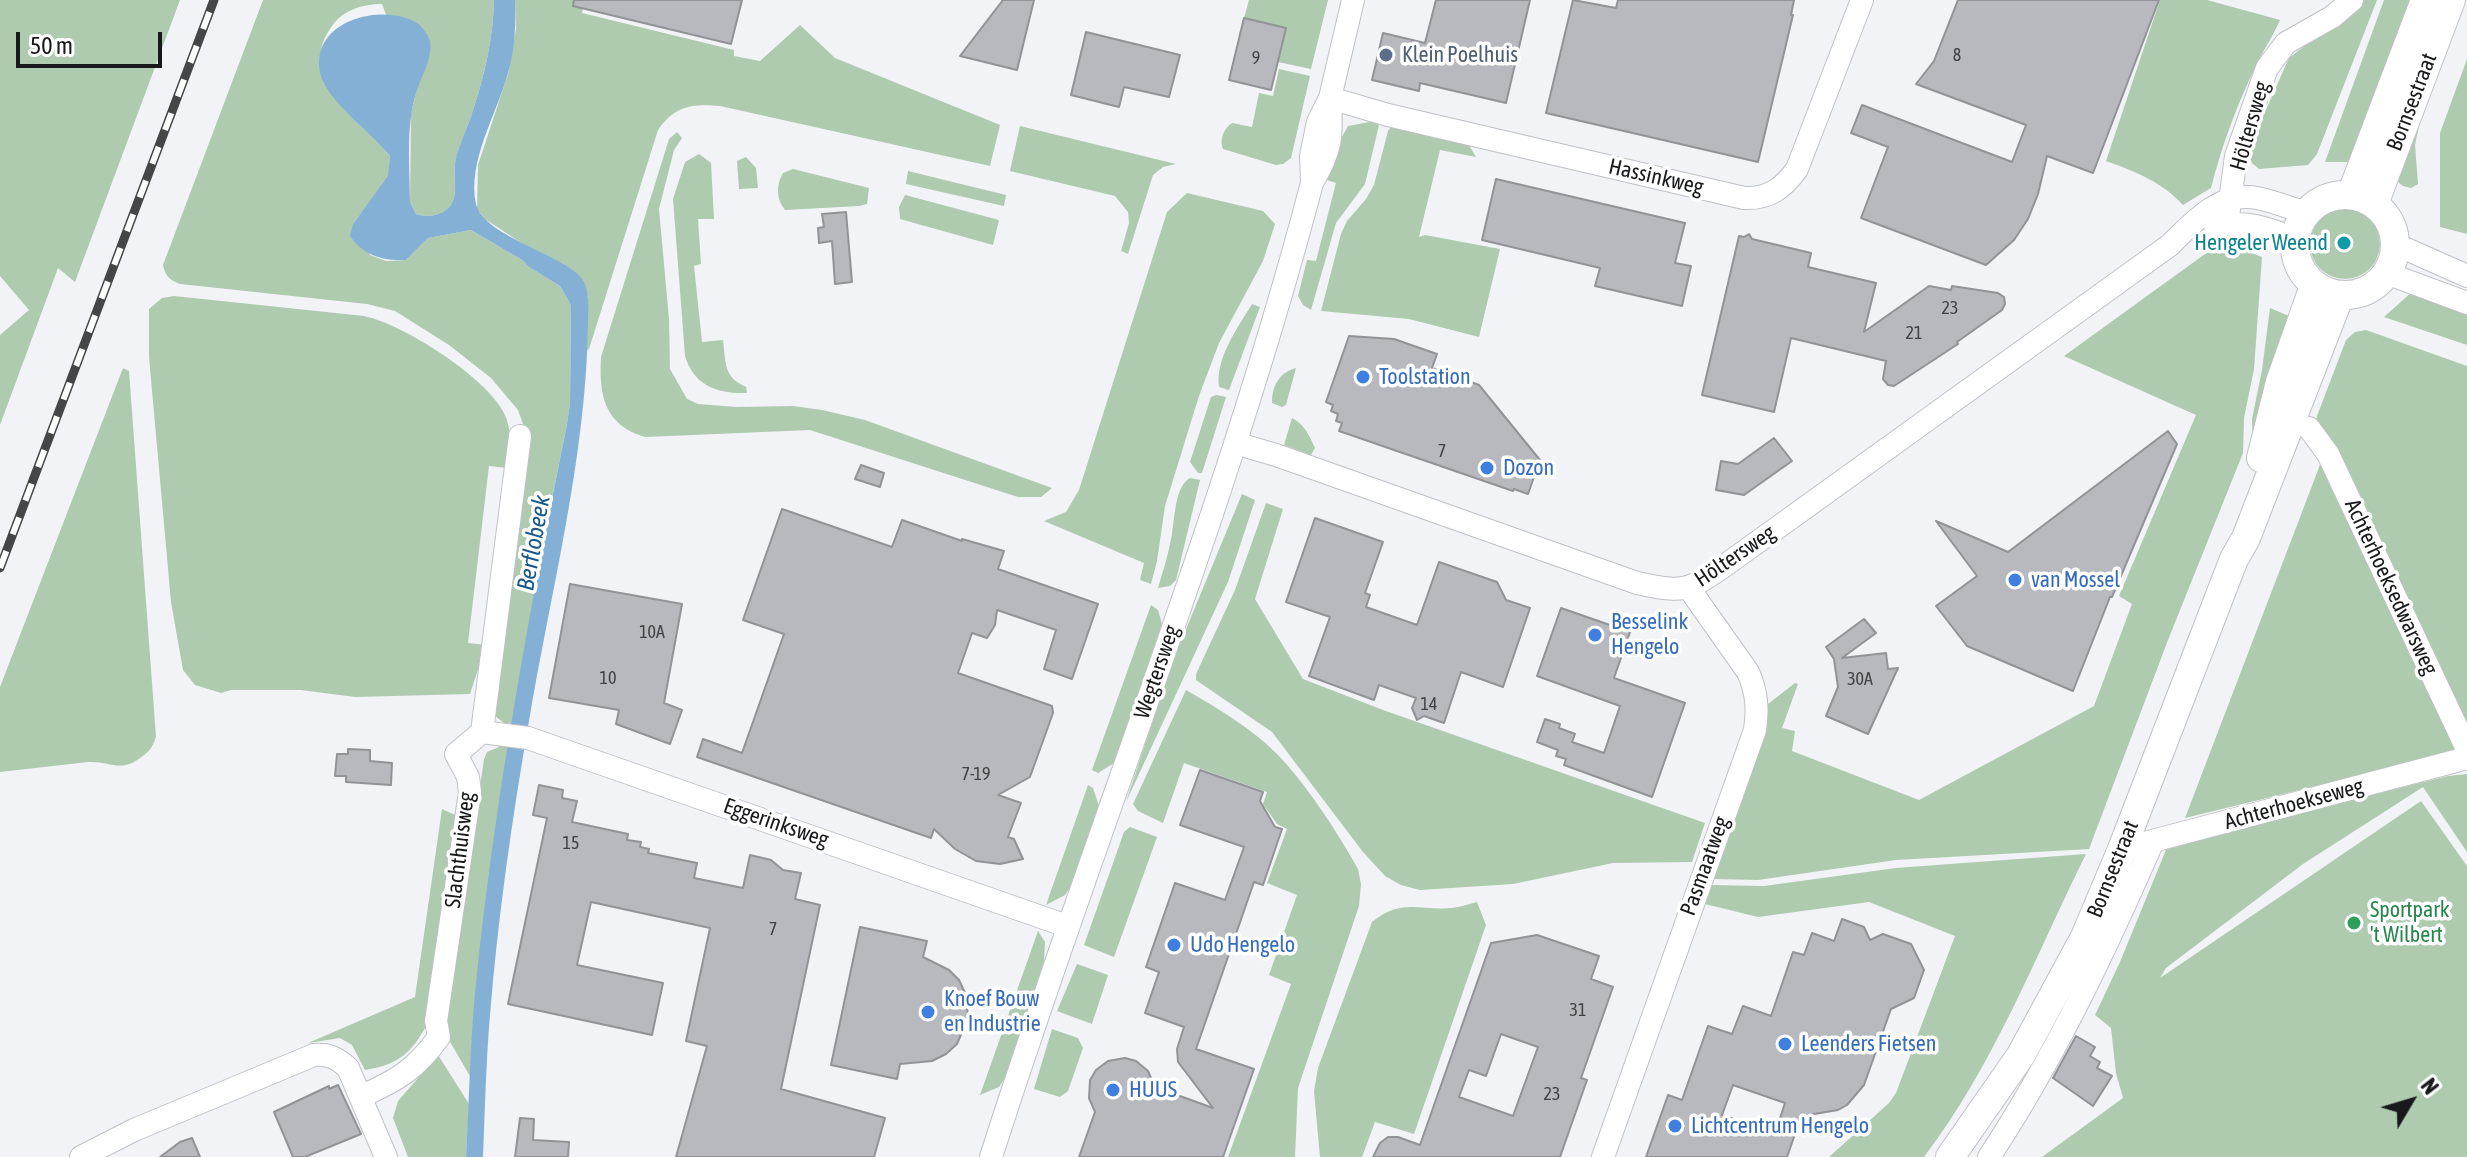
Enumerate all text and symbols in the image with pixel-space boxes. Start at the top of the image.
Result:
scale bar [20,16,166,66]
text: 50 m [30,32,73,59]
place label: Klein Poelhuis [1402,42,1518,68]
house number: 8 [1953,44,1961,66]
marker: Klein Poelhuis [1377,46,1395,64]
house number: 9 [1252,47,1260,69]
street label: Bornsestraat [2381,49,2443,155]
street label: Höltersweg [2225,78,2275,174]
street label: Hassinkweg [1606,153,1706,201]
place label: Hengeler Weend [2194,230,2328,256]
marker: Hengeler Weend [2335,234,2353,252]
house number: 23 [1942,297,1958,319]
house number: 21 [1906,322,1922,344]
place label: Toolstation [1379,364,1471,390]
marker: Toolstation [1354,368,1372,386]
house number: 7 [1438,440,1446,462]
place label: Dozon [1503,455,1554,481]
marker: Dozon [1478,459,1496,477]
water label: Berflobeek [511,493,557,593]
street label: Achterhoeksedwarsweg [2339,495,2443,679]
street label: Höltersweg [1690,519,1780,593]
place label: van Mossel [2031,567,2120,593]
marker: van Mossel [2006,571,2024,589]
place label: Besselink Hengelo [1611,609,1688,660]
house number: 10A [639,621,665,643]
street label: Wegtersweg [1129,622,1185,722]
marker: Besselink Hengelo [1586,626,1604,644]
house number: 10 [600,667,616,689]
house number: 30A [1847,668,1873,690]
house number: 14 [1421,693,1437,715]
house number: 7-19 [962,763,990,785]
street label: Achterhoekseweg [2222,773,2366,835]
street label: Slachthuisweg [440,790,480,910]
street label: Eggerinksweg [720,793,832,853]
street label: Pasmaatweg [1675,813,1735,919]
street label: Bornsestraat [2082,816,2144,922]
house number: 15 [563,832,579,854]
place label: Sportpark 't Wilbert [2370,897,2449,948]
marker: Sportpark 't Wilbert [2345,914,2363,932]
house number: 7 [769,918,777,940]
place label: Udo Hengelo [1190,932,1295,958]
marker: Udo Hengelo [1165,936,1183,954]
place label: Knoef Bouw en Industrie [944,986,1041,1038]
house number: 31 [1570,999,1586,1021]
marker: Knoef Bouw en Industrie [919,1003,937,1021]
place label: Leenders Fietsen [1801,1031,1936,1057]
marker: Leenders Fietsen [1776,1035,1794,1053]
north arrow [2371,1061,2451,1141]
text: N [2416,1073,2444,1099]
place label: HUUS [1129,1077,1177,1103]
marker: HUUS [1104,1081,1122,1099]
house number: 23 [1544,1083,1560,1105]
place label: Lichtcentrum Hengelo [1691,1113,1869,1139]
marker: Lichtcentrum Hengelo [1666,1117,1684,1135]

